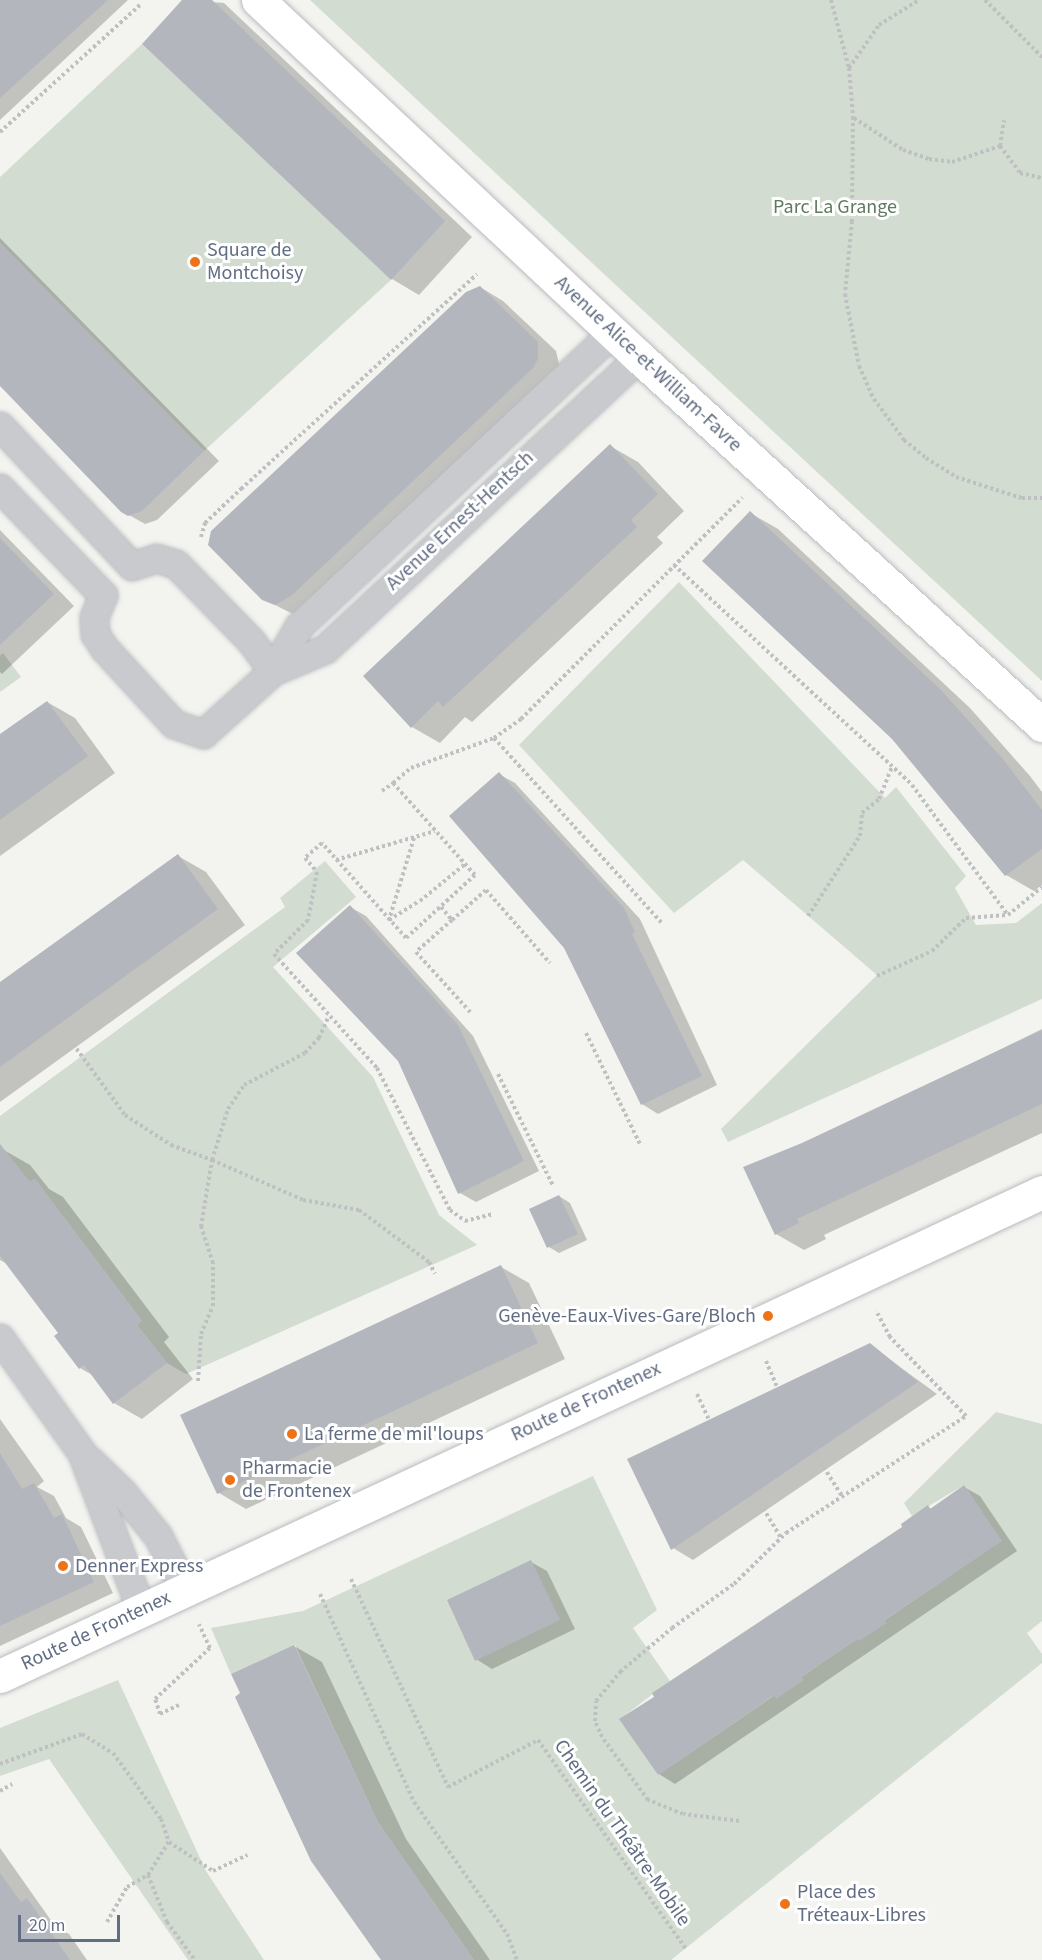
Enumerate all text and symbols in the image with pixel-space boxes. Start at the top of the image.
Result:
park label: Parc La Grange [773,195,897,219]
place label: Square de Montchoisy [207,238,303,285]
marker: Square de Montchoisy [188,255,202,269]
street label: Avenue Alice-et-William-Favre [549,271,747,457]
street label: Avenue Ernest-Hentsch [381,446,539,596]
place label: Genève-Eaux-Vives-Gare/Bloch [498,1304,756,1328]
marker: Genève-Eaux-Vives-Gare/Bloch [761,1309,775,1323]
street label: Route de Frontenex [507,1357,665,1447]
place label: La ferme de mil'loups [304,1422,484,1446]
marker: La ferme de mil'loups [285,1427,299,1441]
place label: Pharmacie de Frontenex [242,1456,351,1503]
marker: Pharmacie de Frontenex [223,1473,237,1487]
place label: Denner Express [75,1554,203,1578]
marker: Denner Express [56,1559,70,1573]
street label: Route de Frontenex [17,1586,175,1676]
street label: Chemin du Théâtre-Mobile [549,1735,695,1931]
place label: Place des Tréteaux-Libres [797,1880,926,1927]
marker: Place des Tréteaux-Libres [778,1897,792,1911]
scale bar [21,1903,123,1941]
text: 20 m [29,1913,65,1938]

